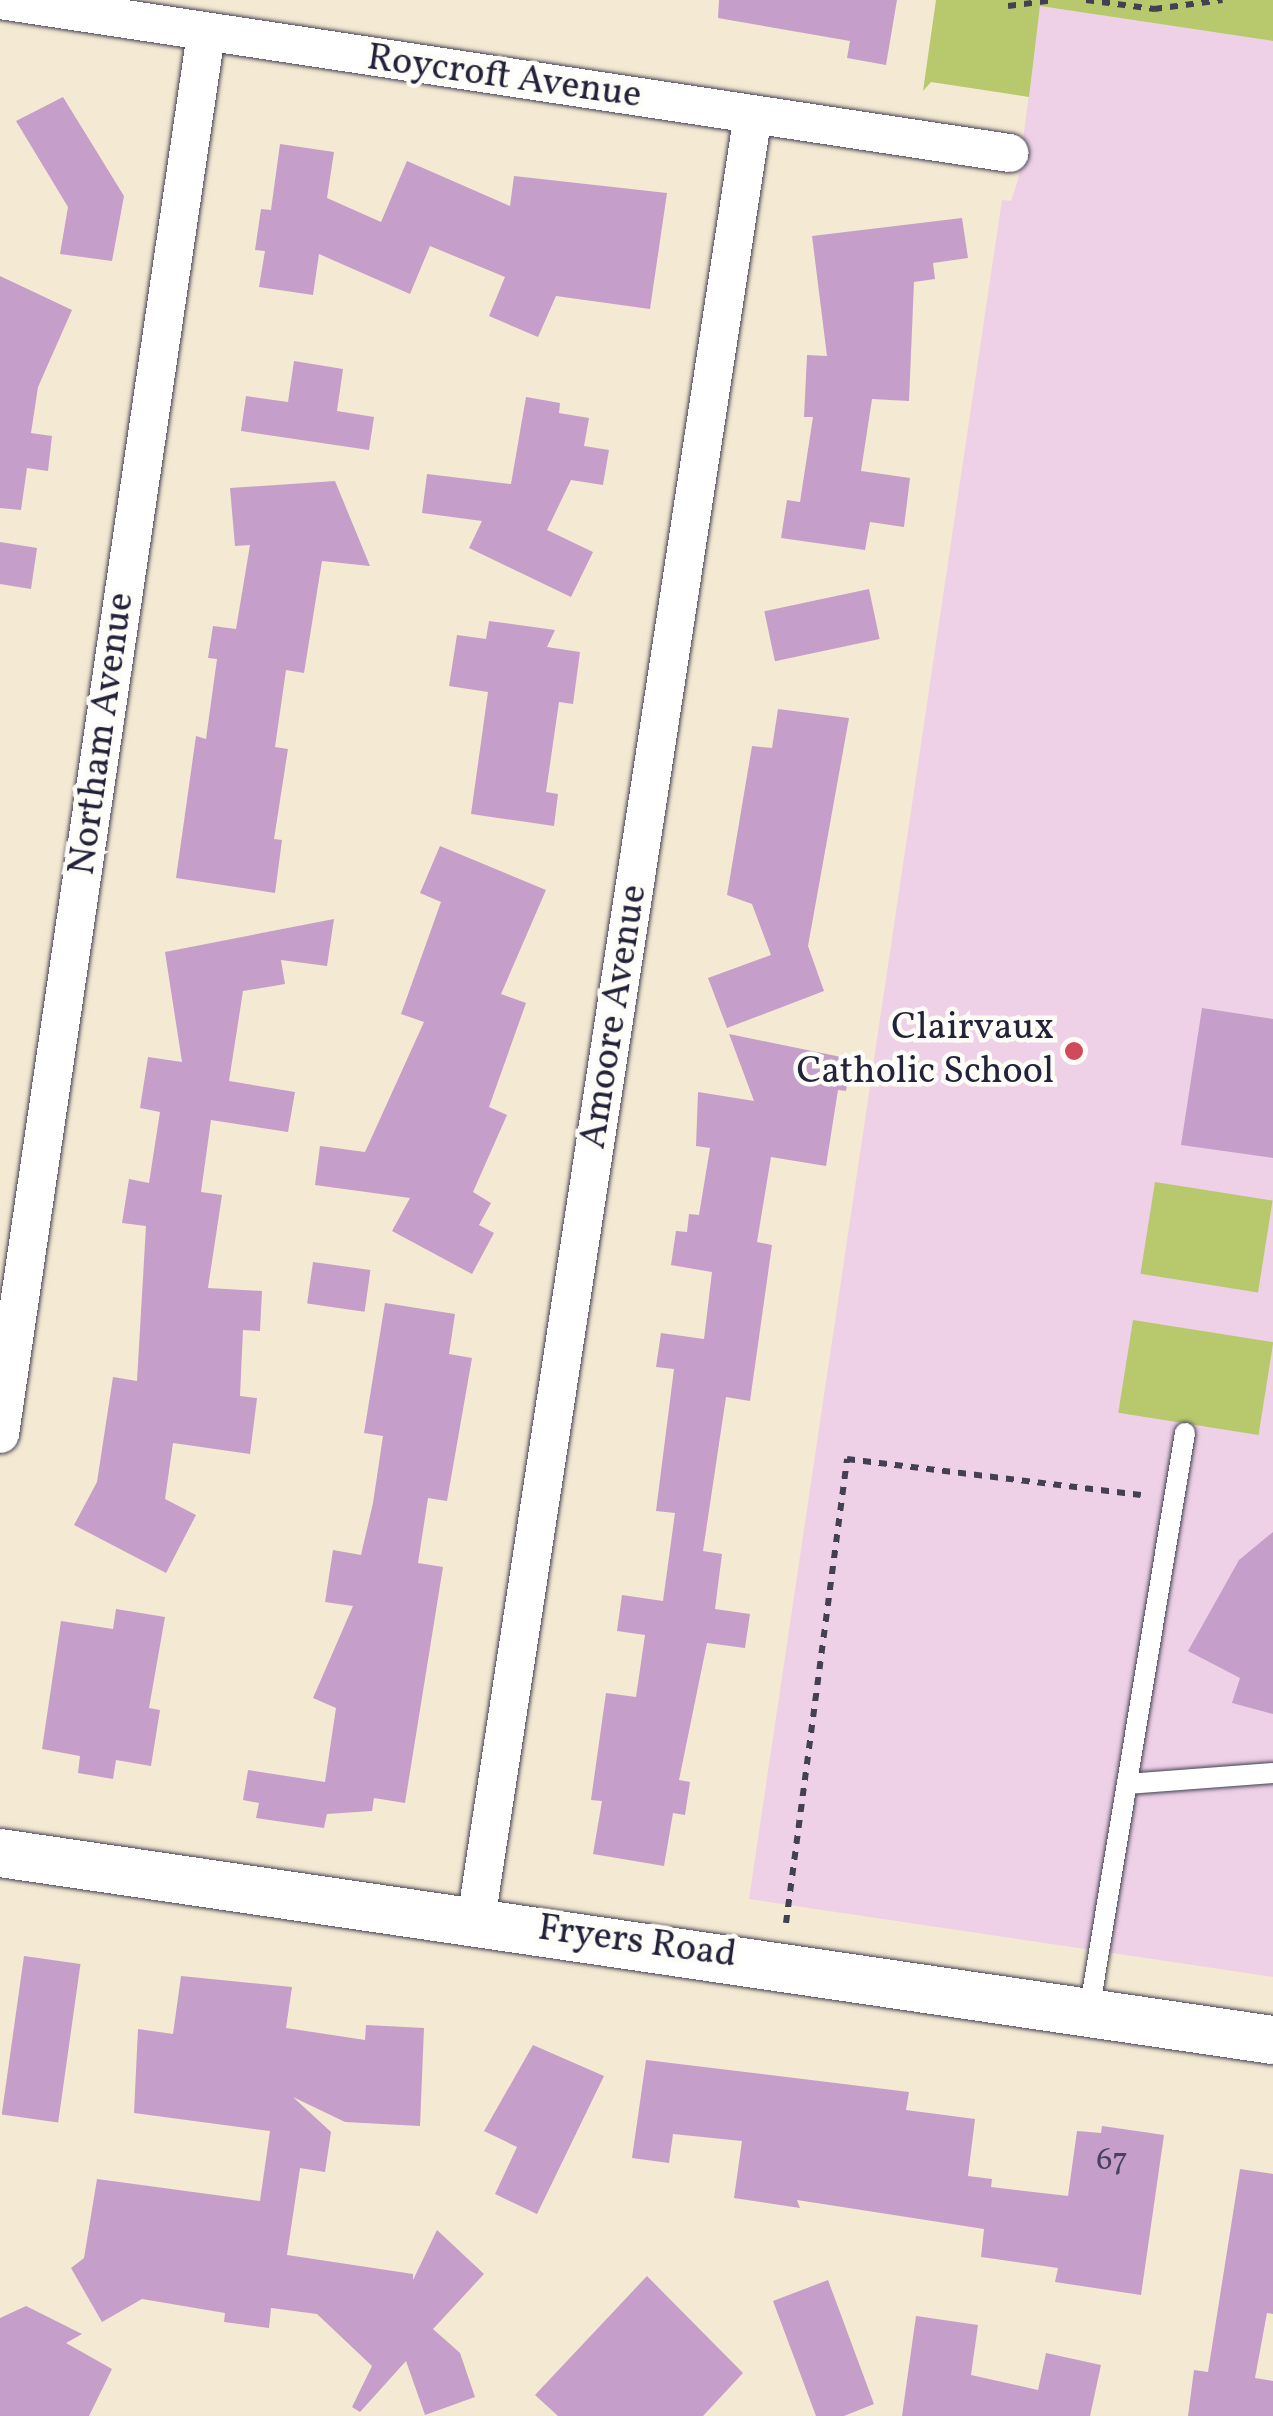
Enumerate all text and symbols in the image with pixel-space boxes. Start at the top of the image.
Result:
street label: Roycroft Avenue [364,36,644,120]
street label: Northam Avenue [61,590,145,878]
street label: Amoore Avenue [572,882,658,1152]
place label: Clairvaux Catholic School [797,1006,1054,1096]
marker: Clairvaux Catholic School [1063,1040,1085,1062]
street label: Fryers Road [535,1907,739,1979]
house number: 67 [1096,2142,1128,2180]

